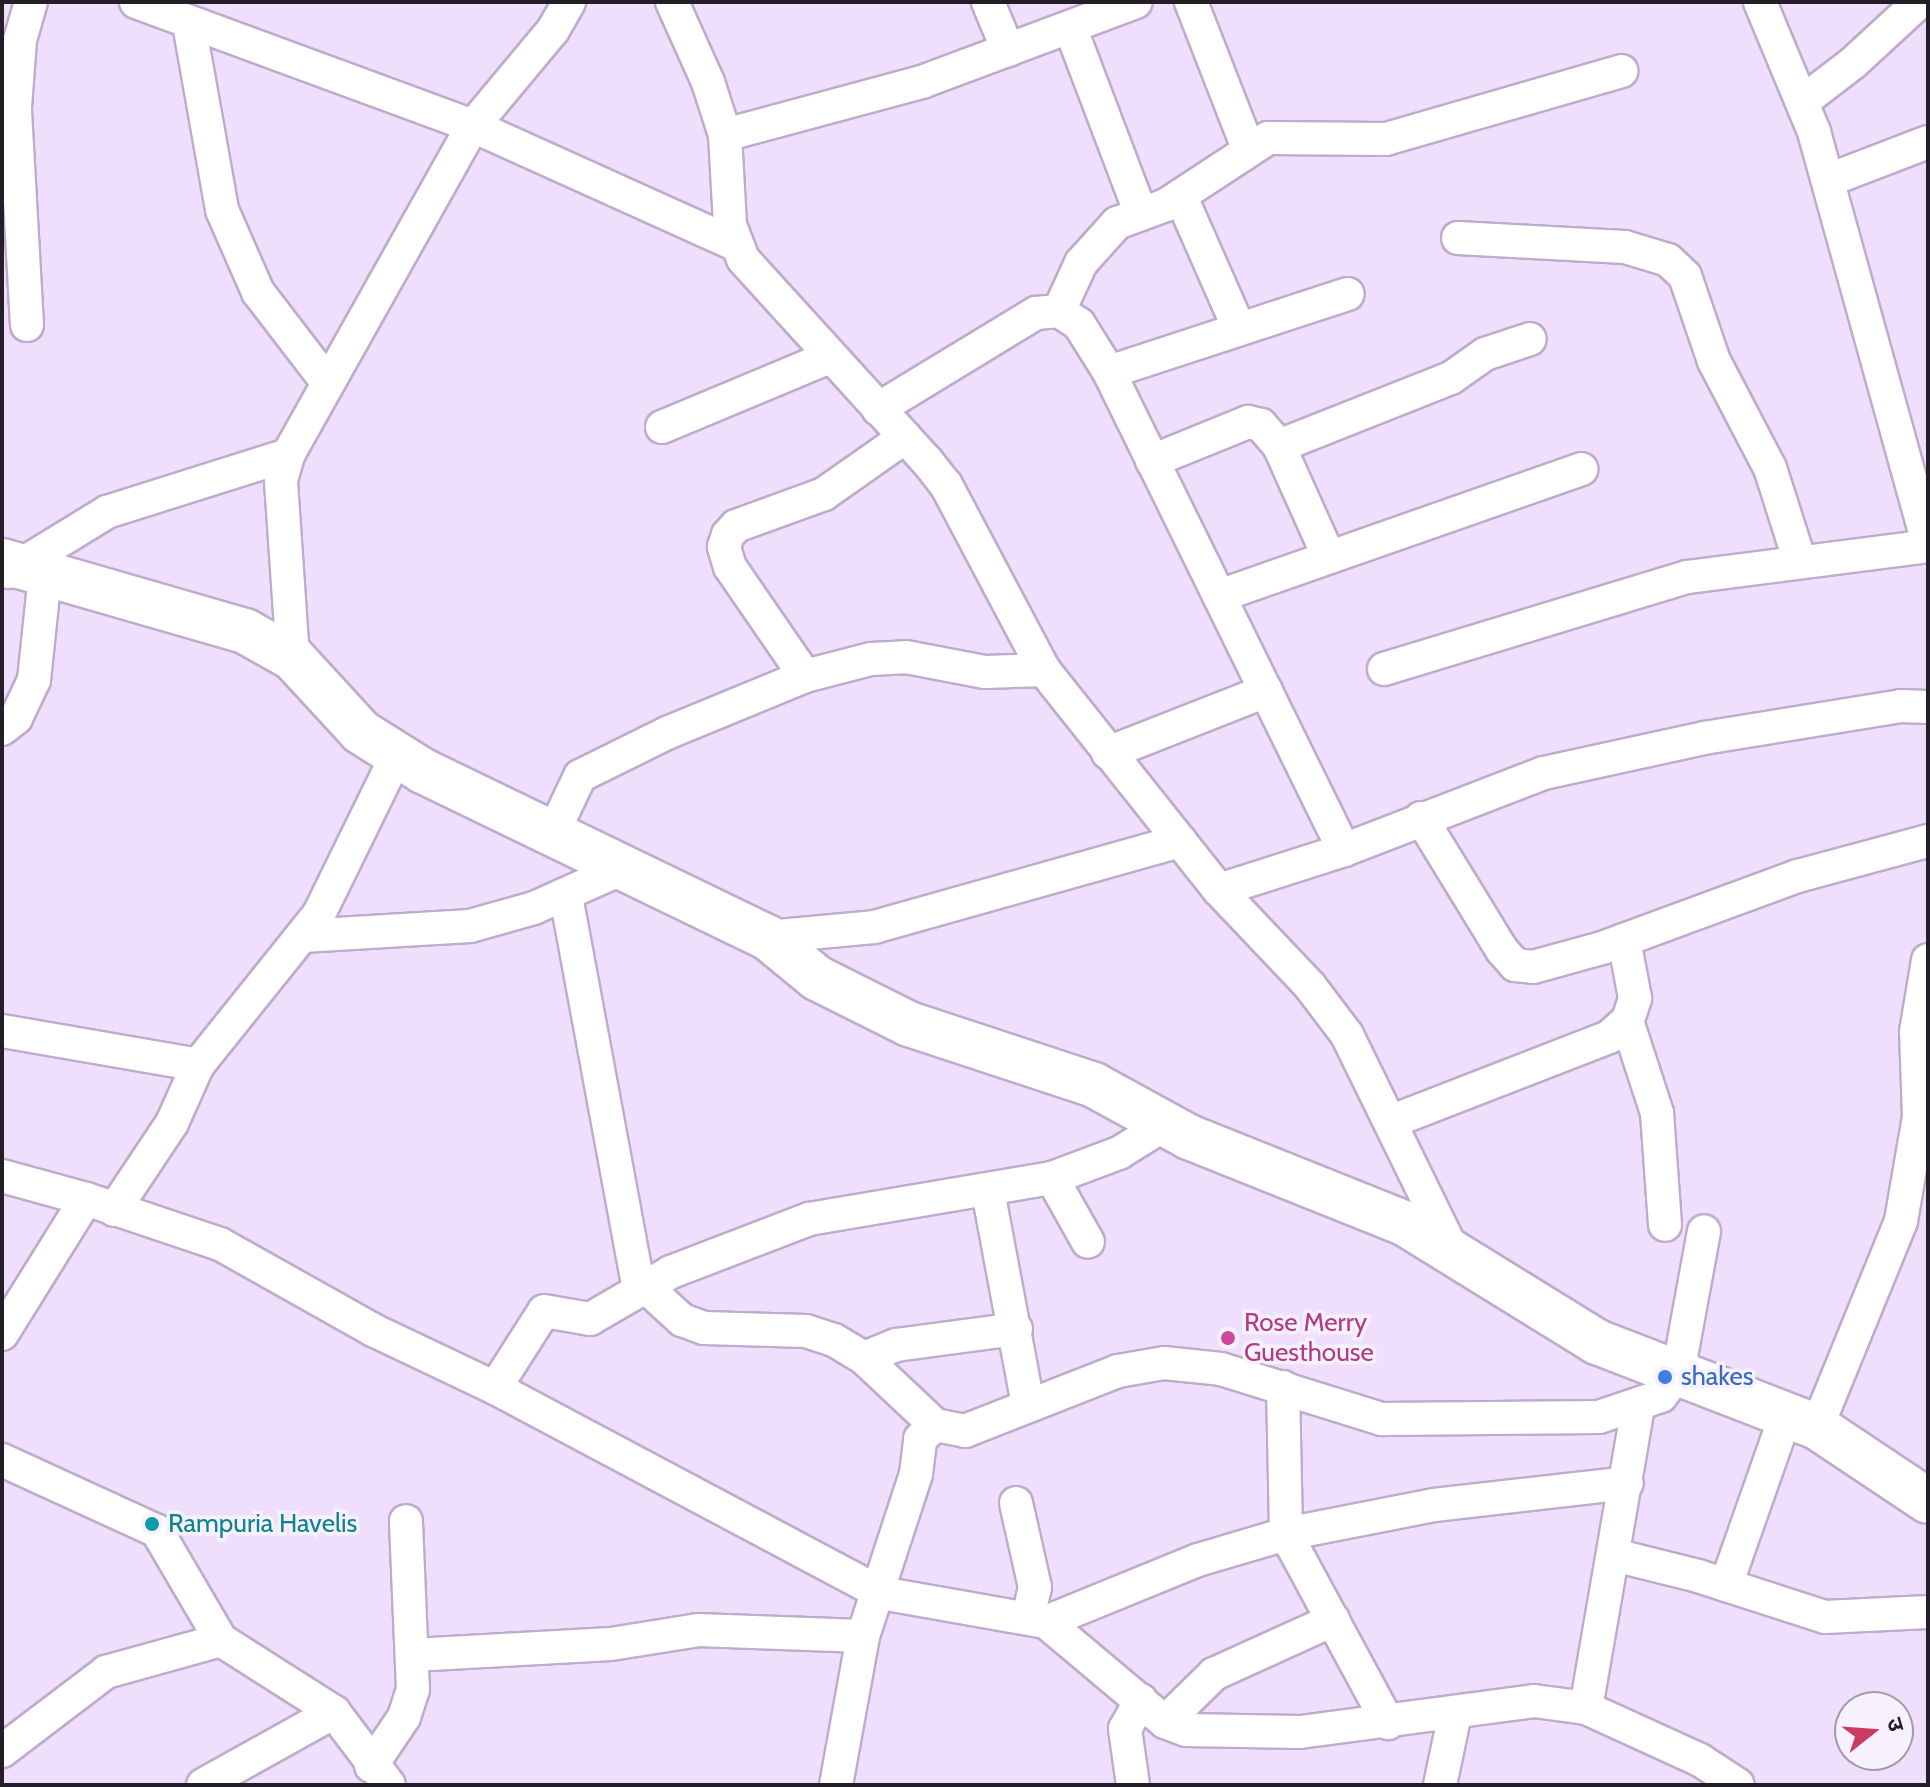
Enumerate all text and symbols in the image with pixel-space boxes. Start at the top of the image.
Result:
place label: Rose Merry Guesthouse [1244,1307,1374,1368]
marker: Rose Merry Guesthouse [1219,1329,1237,1347]
place label: shakes [1681,1361,1753,1393]
marker: shakes [1656,1368,1674,1386]
place label: Rampuria Havelis [168,1508,357,1540]
marker: Rampuria Havelis [143,1515,161,1533]
north arrow [1834,1691,1914,1771]
text: उ [1881,1714,1910,1735]

